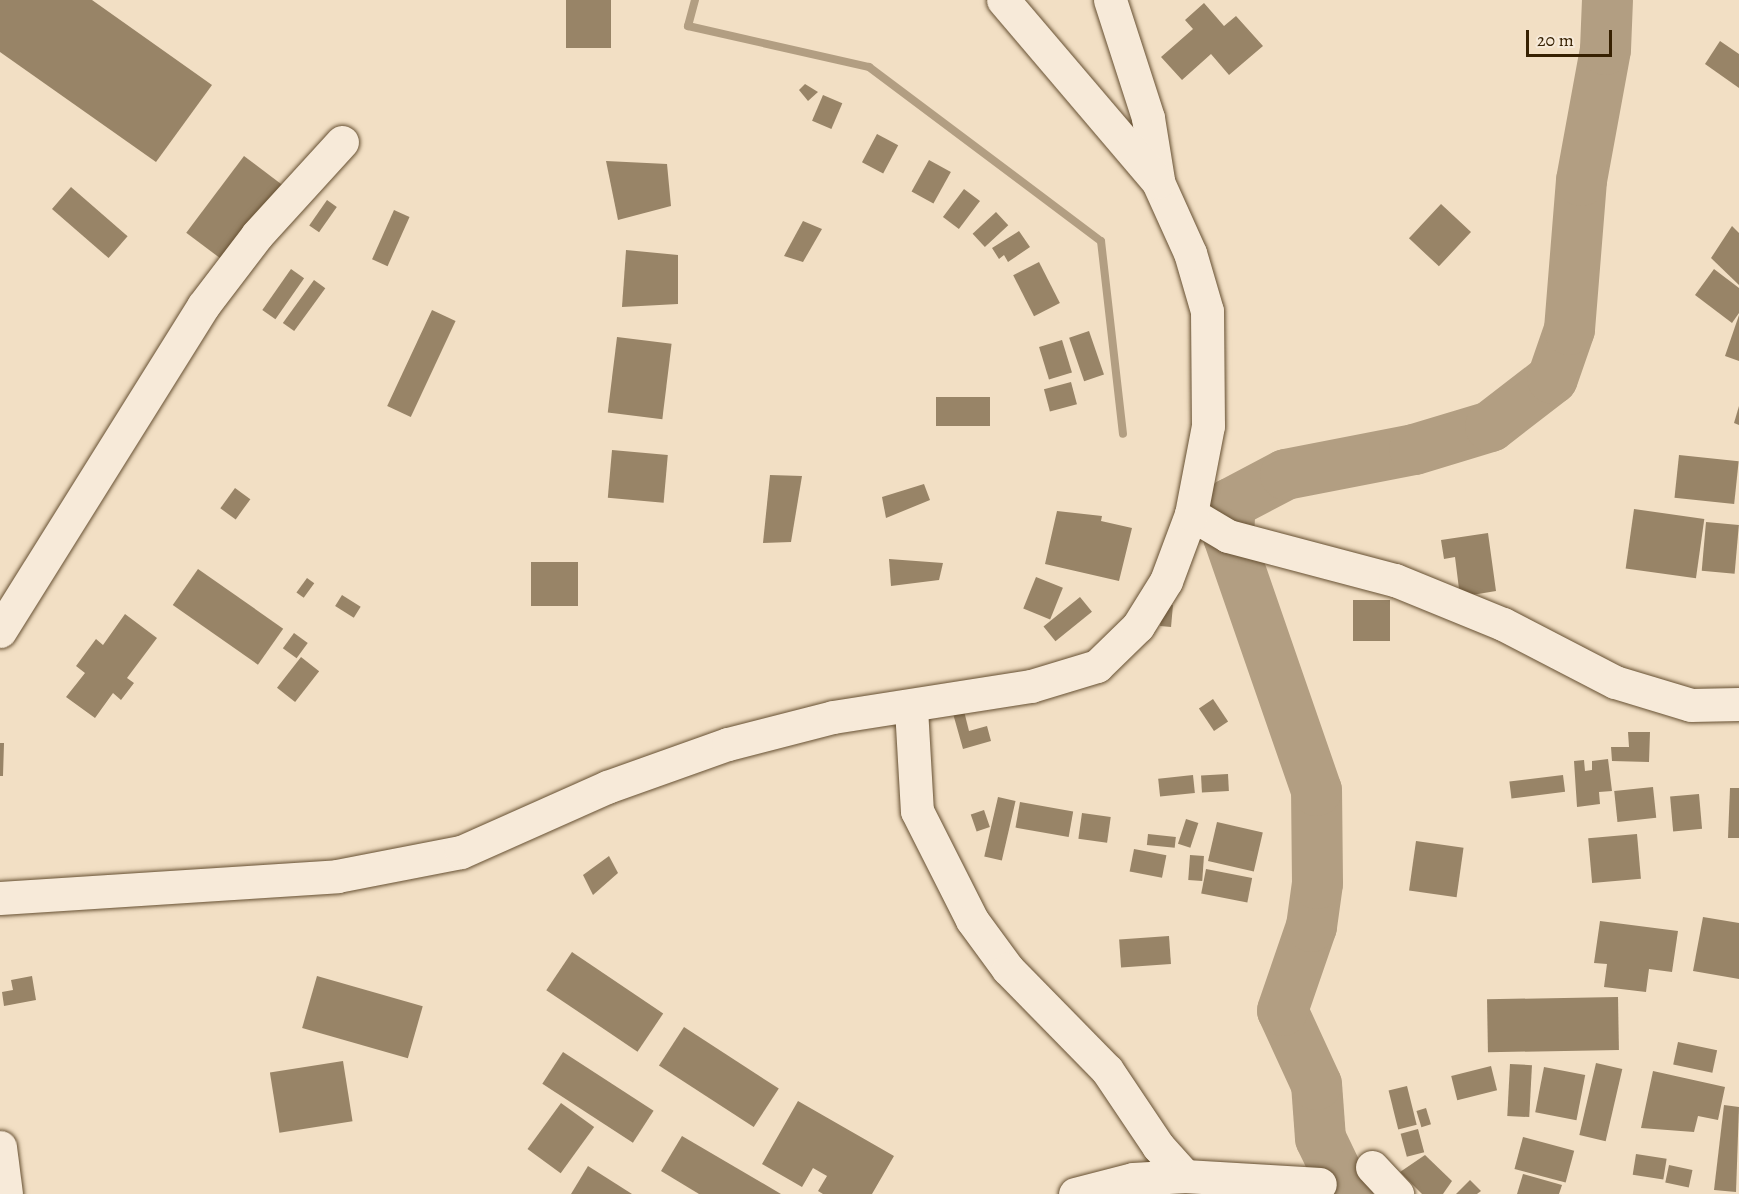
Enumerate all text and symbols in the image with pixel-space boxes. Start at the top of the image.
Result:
scale bar [1529,18,1614,56]
text: 20 m [1537,28,1574,52]

